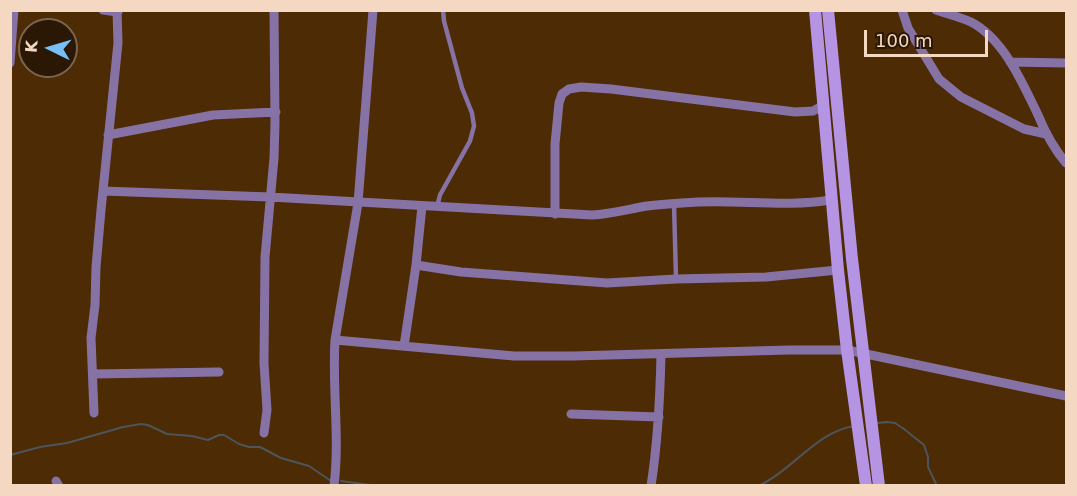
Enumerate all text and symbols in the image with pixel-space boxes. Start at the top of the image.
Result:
north arrow [18,18,78,78]
scale bar [867,18,992,56]
text: 100 m [875,30,933,51]
text: K [22,40,42,54]

